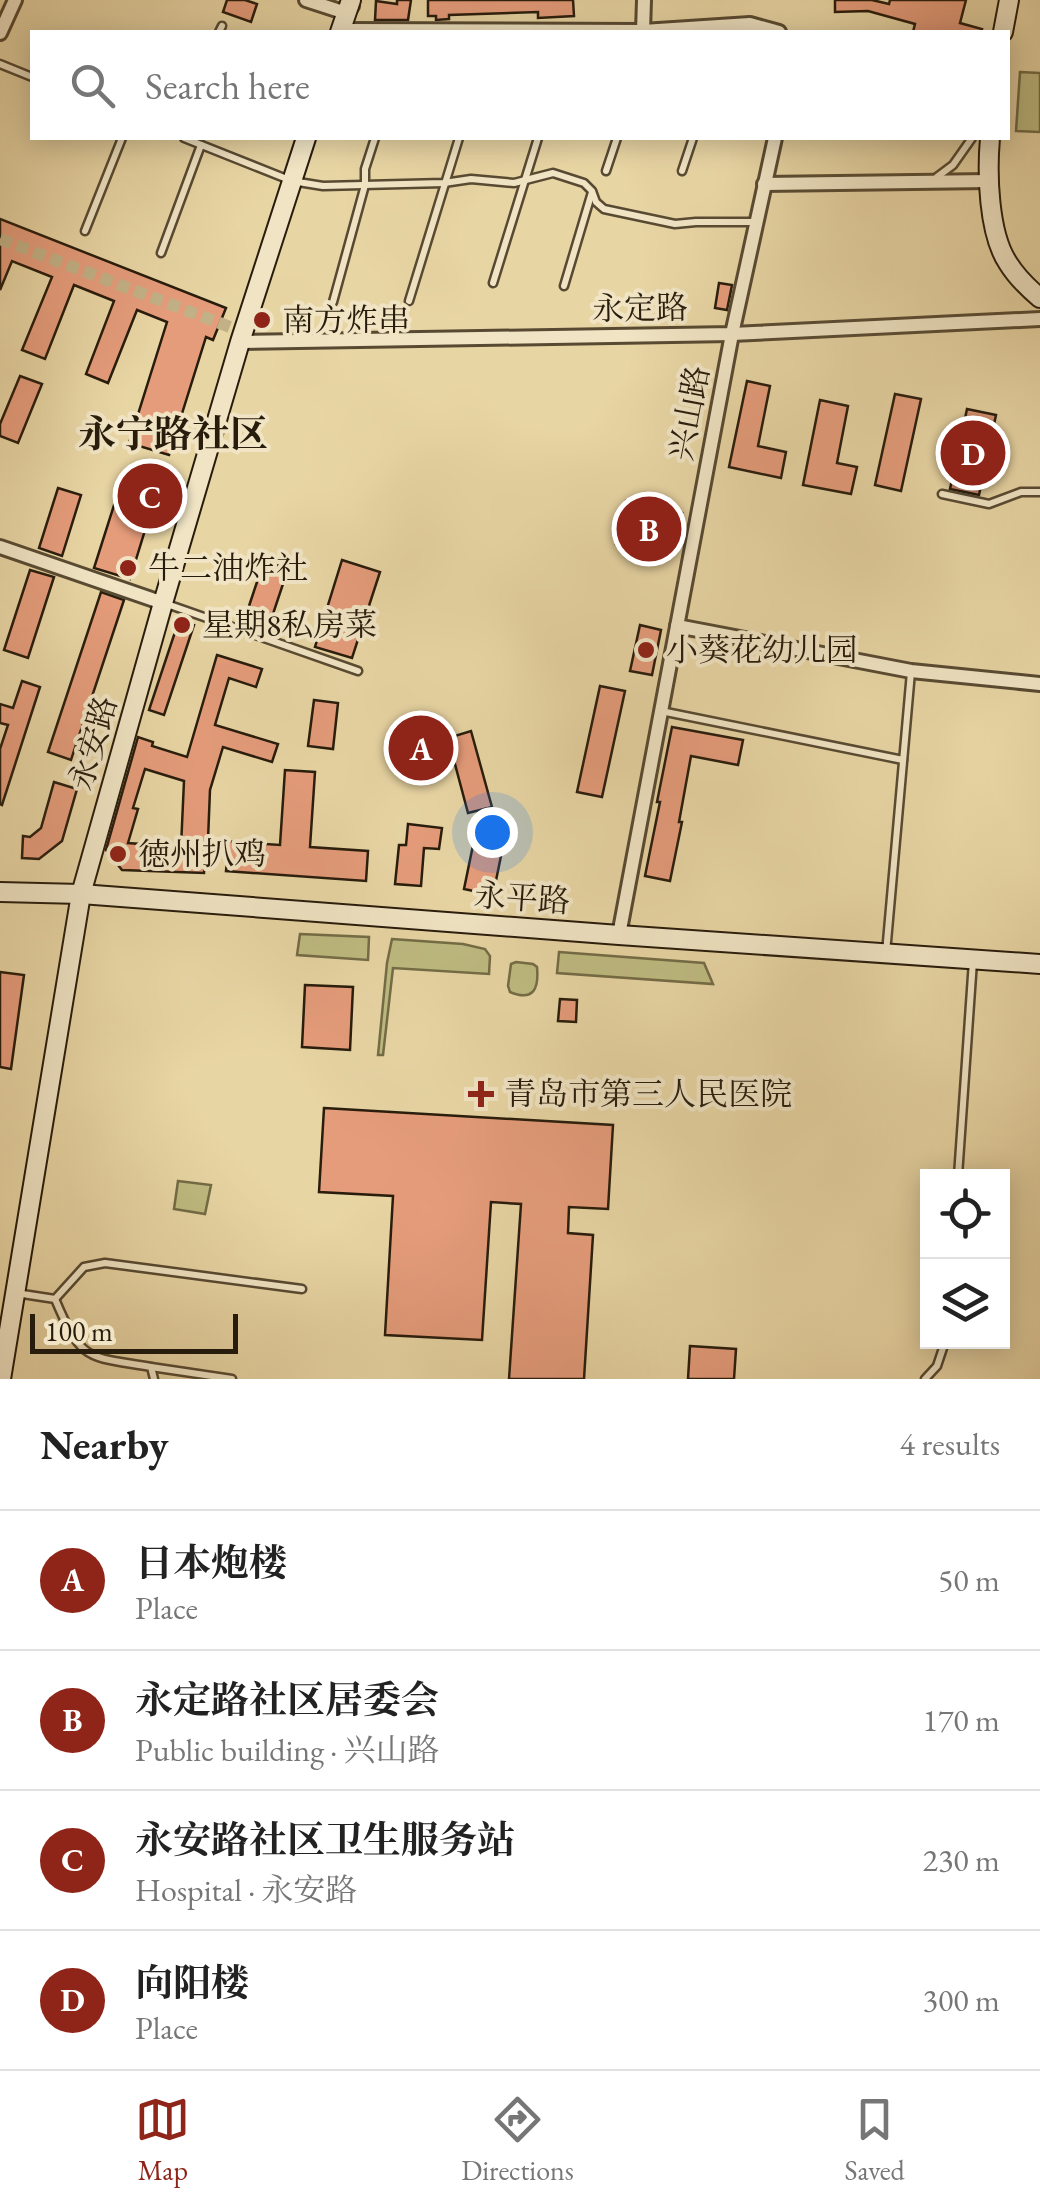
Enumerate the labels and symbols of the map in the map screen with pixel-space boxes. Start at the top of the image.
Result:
street label: 永定路 [592,286,688,330]
place label: 南方炸串 [282,299,410,341]
marker: 南方炸串 [251,309,273,331]
street label: 兴山路 [659,362,719,464]
district label: 永宁路社区 [78,409,268,458]
pin: D [940,416,1006,490]
pin: C [118,458,182,534]
pin: B [616,492,682,566]
place label: 牛二油炸社 [148,547,308,589]
marker: 牛二油炸社 [117,557,139,579]
place label: 星期8私房菜 [202,604,377,646]
marker: 星期8私房菜 [171,614,193,636]
place label: 小葵花幼儿园 [666,629,858,671]
marker: 小葵花幼儿园 [635,639,657,661]
street label: 永安路 [60,691,126,795]
pin: A [388,710,454,786]
your location [467,807,518,858]
place label: 徳州扒鸡 [138,833,266,875]
marker: 徳州扒鸡 [107,843,129,865]
street label: 永平路 [473,874,571,922]
place label: 青岛市第三人民医院 [504,1073,792,1115]
marker: 青岛市第三人民医院 [468,1081,494,1107]
scale bar [30,1309,238,1354]

